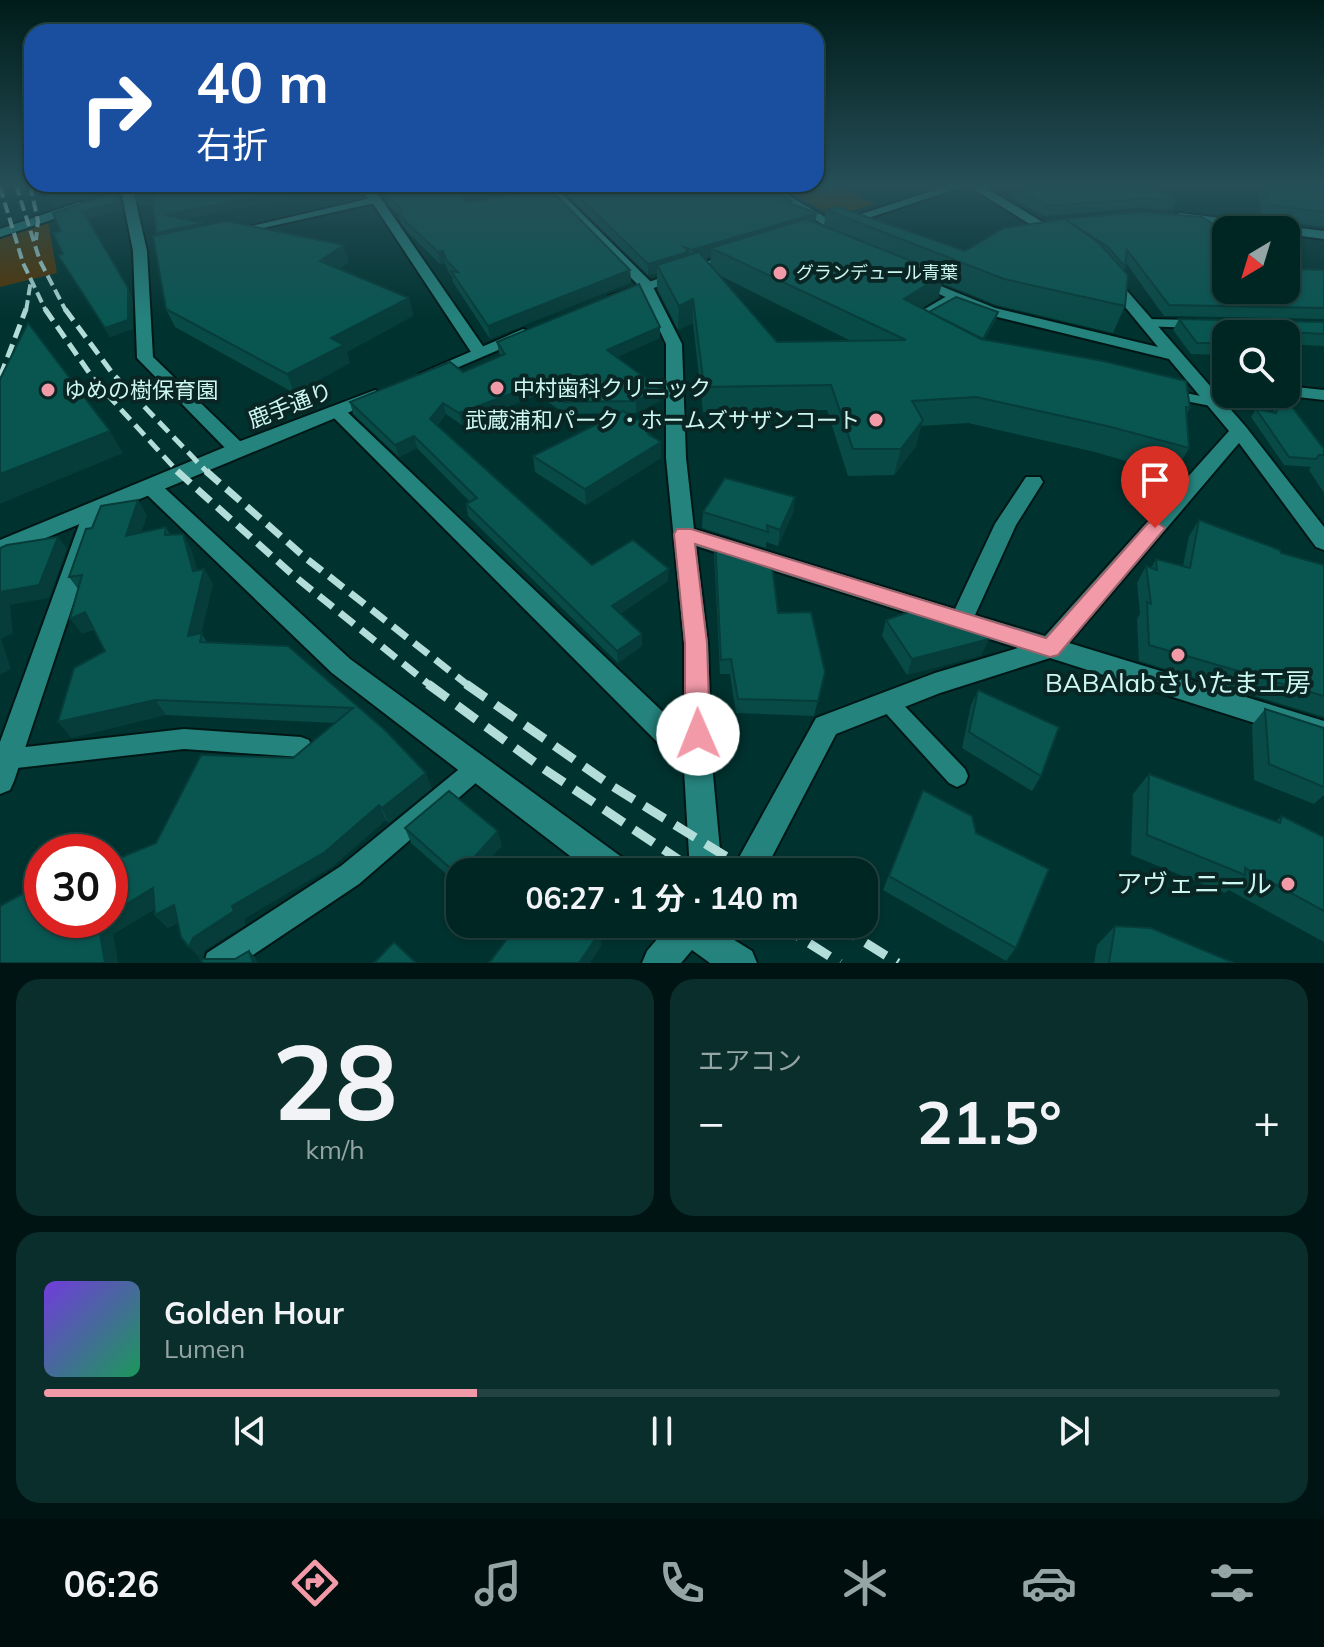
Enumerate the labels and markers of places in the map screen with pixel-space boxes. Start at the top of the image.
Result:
place label: グランデュール青葉 [796,261,958,284]
marker: グランデュール青葉 [771,264,789,282]
place label: 中村歯科クリニック [513,374,711,402]
place label: ゆめの樹保育園 [64,376,218,404]
marker: 中村歯科クリニック [488,379,506,397]
marker: ゆめの樹保育園 [39,381,57,399]
place label: 武蔵浦和パーク・ホームズサザンコート [465,406,860,434]
marker: 武蔵浦和パーク・ホームズサザンコート [867,411,885,429]
pin [1121,446,1189,528]
marker: BABAlabさいたま工房 [1169,646,1187,664]
place label: BABAlabさいたま工房 [1045,666,1311,699]
place label: アヴェニール [1116,867,1272,900]
marker: アヴェニール [1279,875,1297,893]

